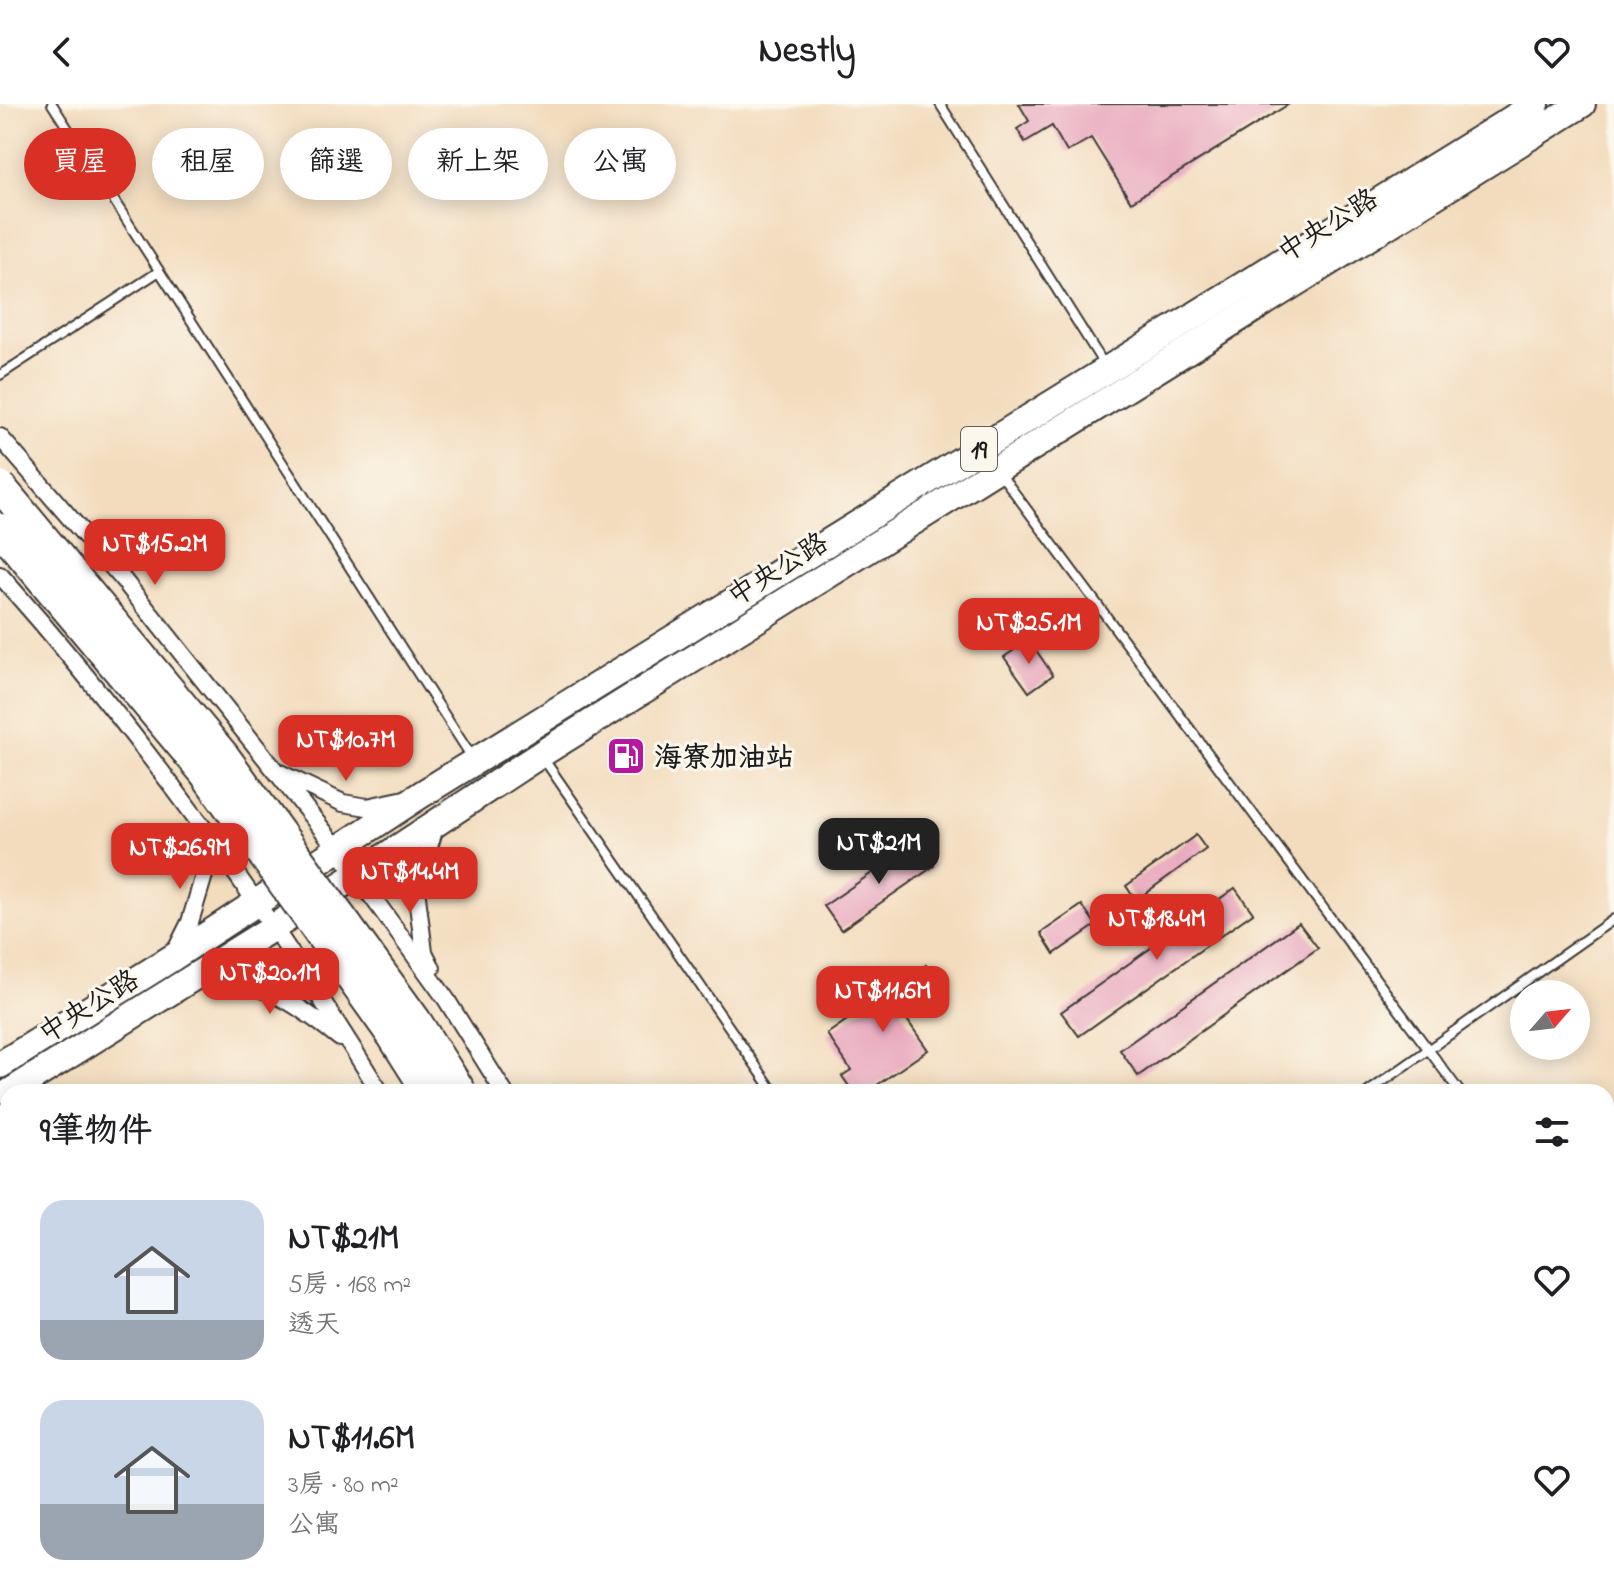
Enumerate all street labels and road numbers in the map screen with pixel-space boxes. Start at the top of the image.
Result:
street label: 中央公路 [1270,180,1387,274]
road number: 19 [961,427,997,471]
street label: 中央公路 [720,524,837,618]
street label: 中央公路 [31,961,148,1055]

